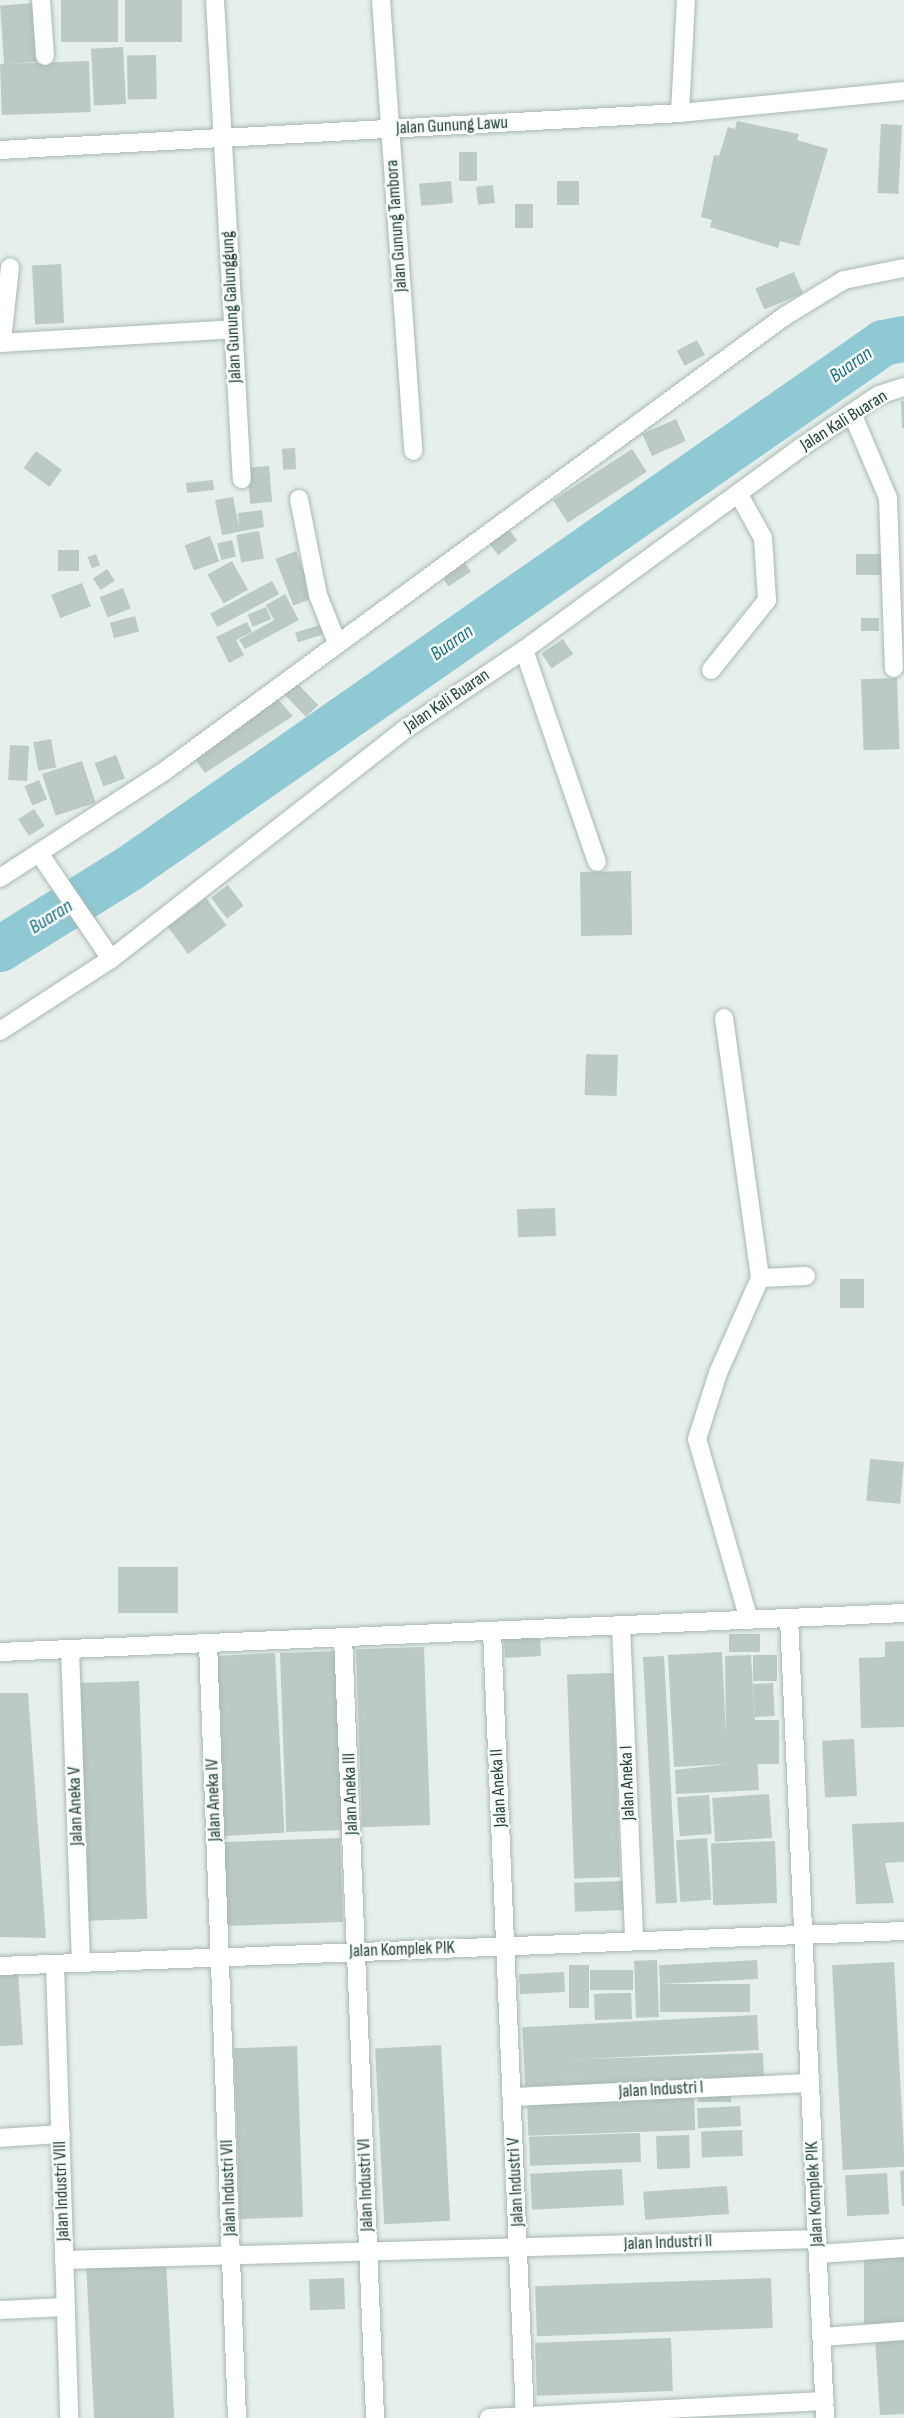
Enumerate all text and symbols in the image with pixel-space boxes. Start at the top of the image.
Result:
street label: Jalan Gunung Lawu [395,112,509,140]
street label: Jalan Gunung Tambora [382,159,412,293]
street label: Jalan Gunung Galunggung [217,230,247,384]
water label: Buaran [825,342,877,388]
street label: Jalan Kali Buaran [797,386,891,456]
water label: Buaran [426,620,478,666]
street label: Jalan Kali Buaran [400,665,494,737]
water label: Buaran [25,894,77,940]
street label: Jalan Aneka I [616,1745,640,1821]
street label: Jalan Aneka II [486,1748,512,1828]
street label: Jalan Aneka III [339,1753,363,1835]
street label: Jalan Aneka IV [202,1758,226,1842]
street label: Jalan Aneka V [64,1766,88,1846]
street label: Jalan Komplek PIK [349,1937,455,1963]
street label: Jalan Industri I [618,2077,704,2103]
street label: Jalan Industri V [503,2137,529,2227]
street label: Jalan Industri VI [354,2138,378,2232]
street label: Jalan Industri VII [217,2139,241,2237]
street label: Jalan Industri VIII [49,2141,75,2241]
street label: Jalan Komplek PIK [801,2141,829,2247]
street label: Jalan Industri II [623,2231,713,2255]

